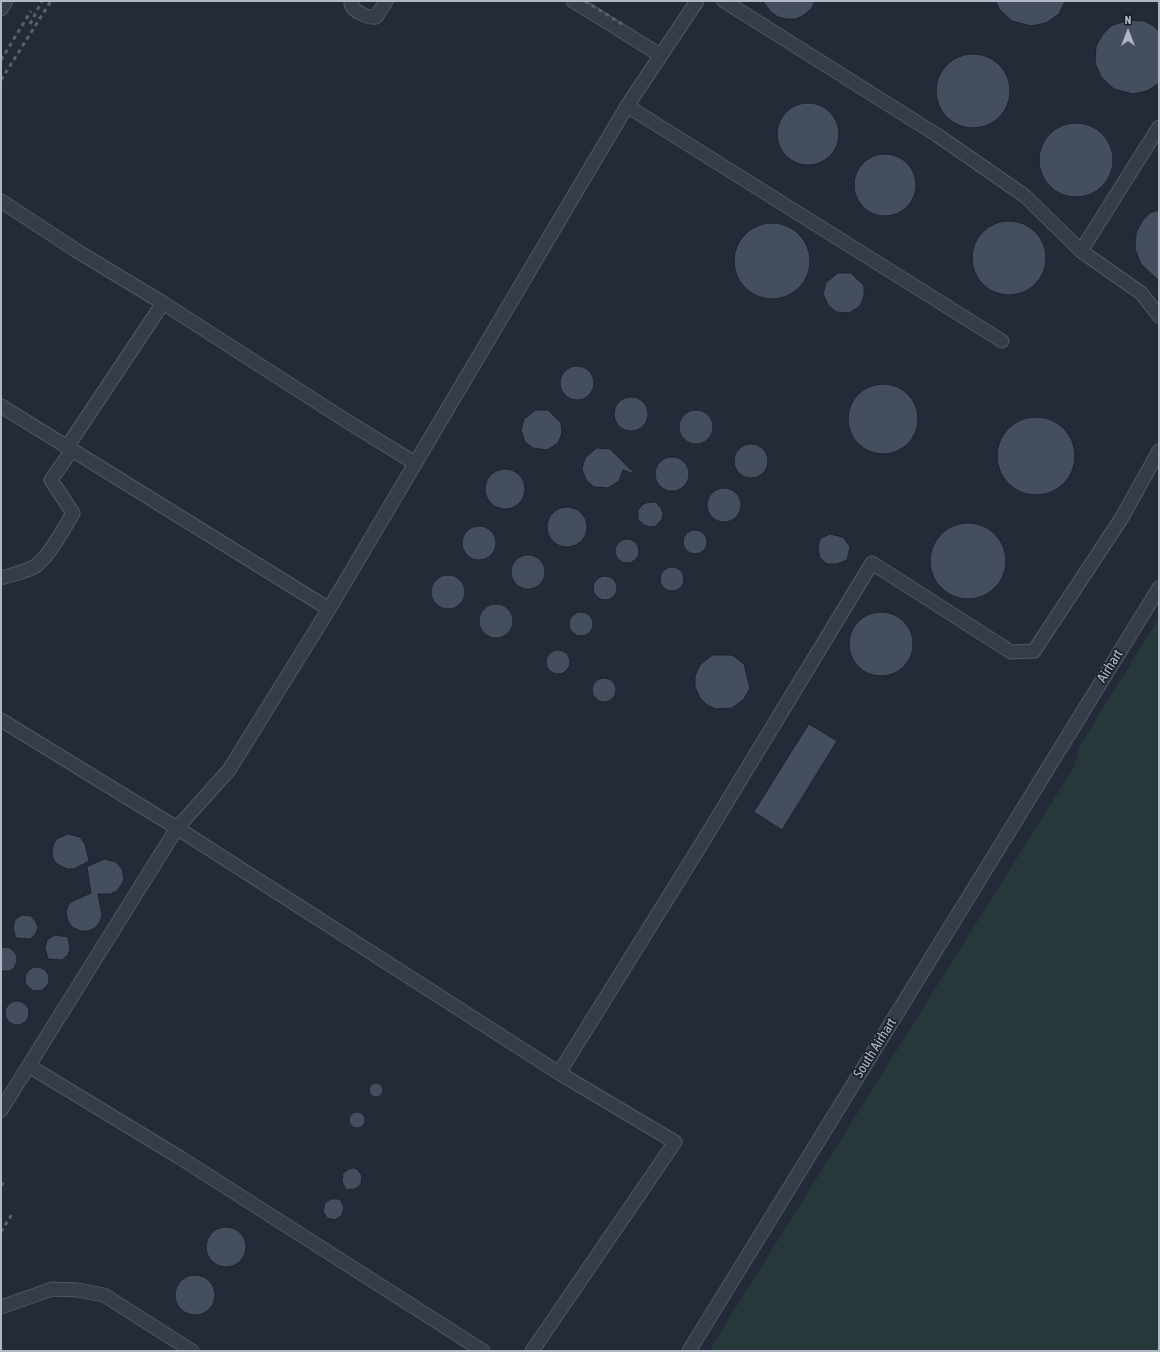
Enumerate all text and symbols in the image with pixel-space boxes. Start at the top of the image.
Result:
north arrow [1108,12,1148,52]
text: N [1125,14,1131,26]
street label: Airhart [1093,646,1127,686]
street label: South Airhart [850,1015,900,1081]

